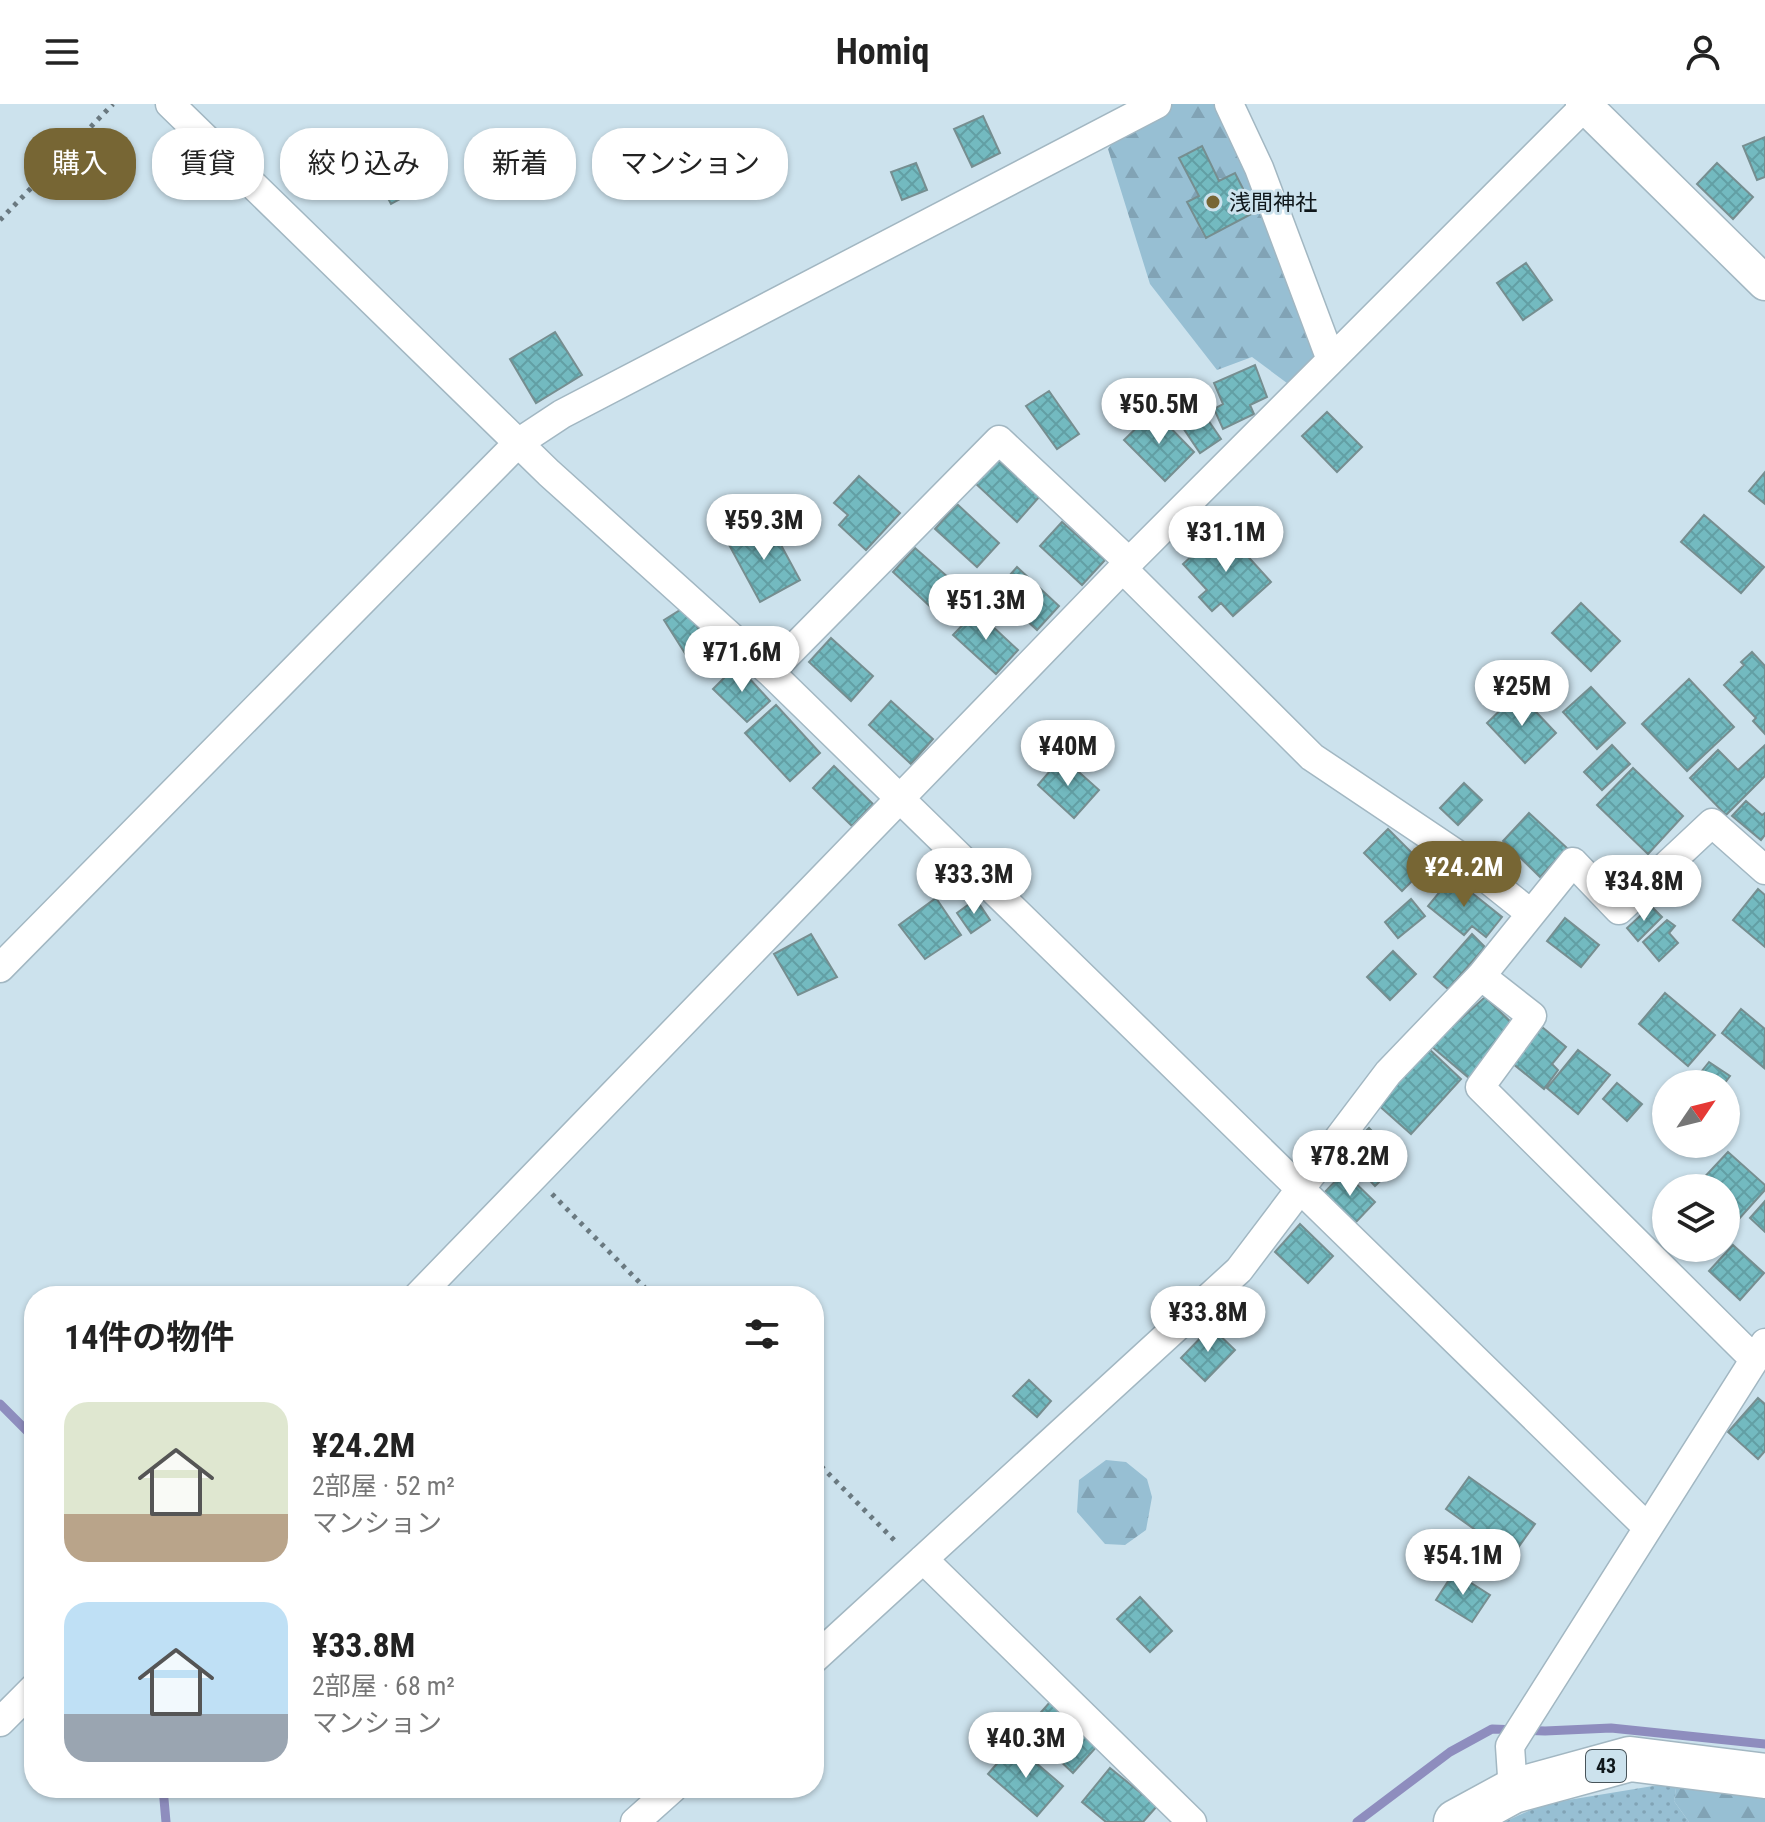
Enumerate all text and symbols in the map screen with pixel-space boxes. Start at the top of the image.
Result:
icon: menu [40,30,84,74]
icon: person [1681,30,1725,74]
text: Homiq [836,31,929,73]
chip: 購入 [24,128,136,200]
chip: 賃貸 [152,128,264,200]
chip: 絞り込み [280,128,448,200]
chip: 新着 [464,128,576,200]
chip: マンション [592,128,788,200]
place label: 浅間神社 [1229,190,1317,215]
marker: 浅間神社 [1204,193,1222,211]
pin: ¥50.5M [1094,378,1224,446]
text: ¥50.5M [1119,389,1199,419]
pin: ¥59.3M [699,494,829,562]
text: ¥59.3M [724,505,804,535]
pin: ¥31.1M [1161,506,1291,574]
text: ¥31.1M [1186,517,1266,547]
pin: ¥51.3M [921,574,1051,642]
text: ¥51.3M [946,585,1026,615]
pin: ¥71.6M [677,626,807,694]
text: ¥71.6M [702,637,782,667]
pin: ¥25M [1475,660,1569,728]
text: ¥25M [1493,671,1551,701]
pin: ¥40M [1021,720,1115,788]
text: ¥40M [1039,731,1097,761]
pin: ¥24.2M [1399,841,1529,909]
pin: ¥33.3M [909,848,1039,916]
text: ¥24.2M [1424,852,1504,882]
pin: ¥34.8M [1579,855,1709,923]
text: ¥33.3M [934,859,1014,889]
text: ¥34.8M [1604,866,1684,896]
north arrow [1652,1070,1740,1158]
map controls [1652,1070,1740,1262]
pin: ¥78.2M [1285,1130,1415,1198]
text: ¥78.2M [1310,1141,1390,1171]
button: layers [1652,1174,1740,1262]
pin: ¥33.8M [1143,1286,1273,1354]
text: ¥33.8M [1168,1297,1248,1327]
icon: filters [740,1312,784,1356]
text: 14件の物件 [64,1317,234,1357]
text: ¥24.2M [312,1425,415,1465]
icon: home [128,1434,224,1530]
text: 2部屋 · 52 m² [312,1471,455,1501]
text: マンション [312,1508,442,1538]
pin: ¥54.1M [1398,1529,1528,1597]
text: ¥54.1M [1423,1540,1503,1570]
text: ¥33.8M [312,1625,415,1665]
icon: home [128,1634,224,1730]
text: 2部屋 · 68 m² [312,1671,455,1701]
text: マンション [312,1708,442,1738]
pin: ¥40.3M [961,1712,1091,1780]
text: ¥40.3M [986,1723,1066,1753]
road number: 43 [1586,1750,1626,1782]

